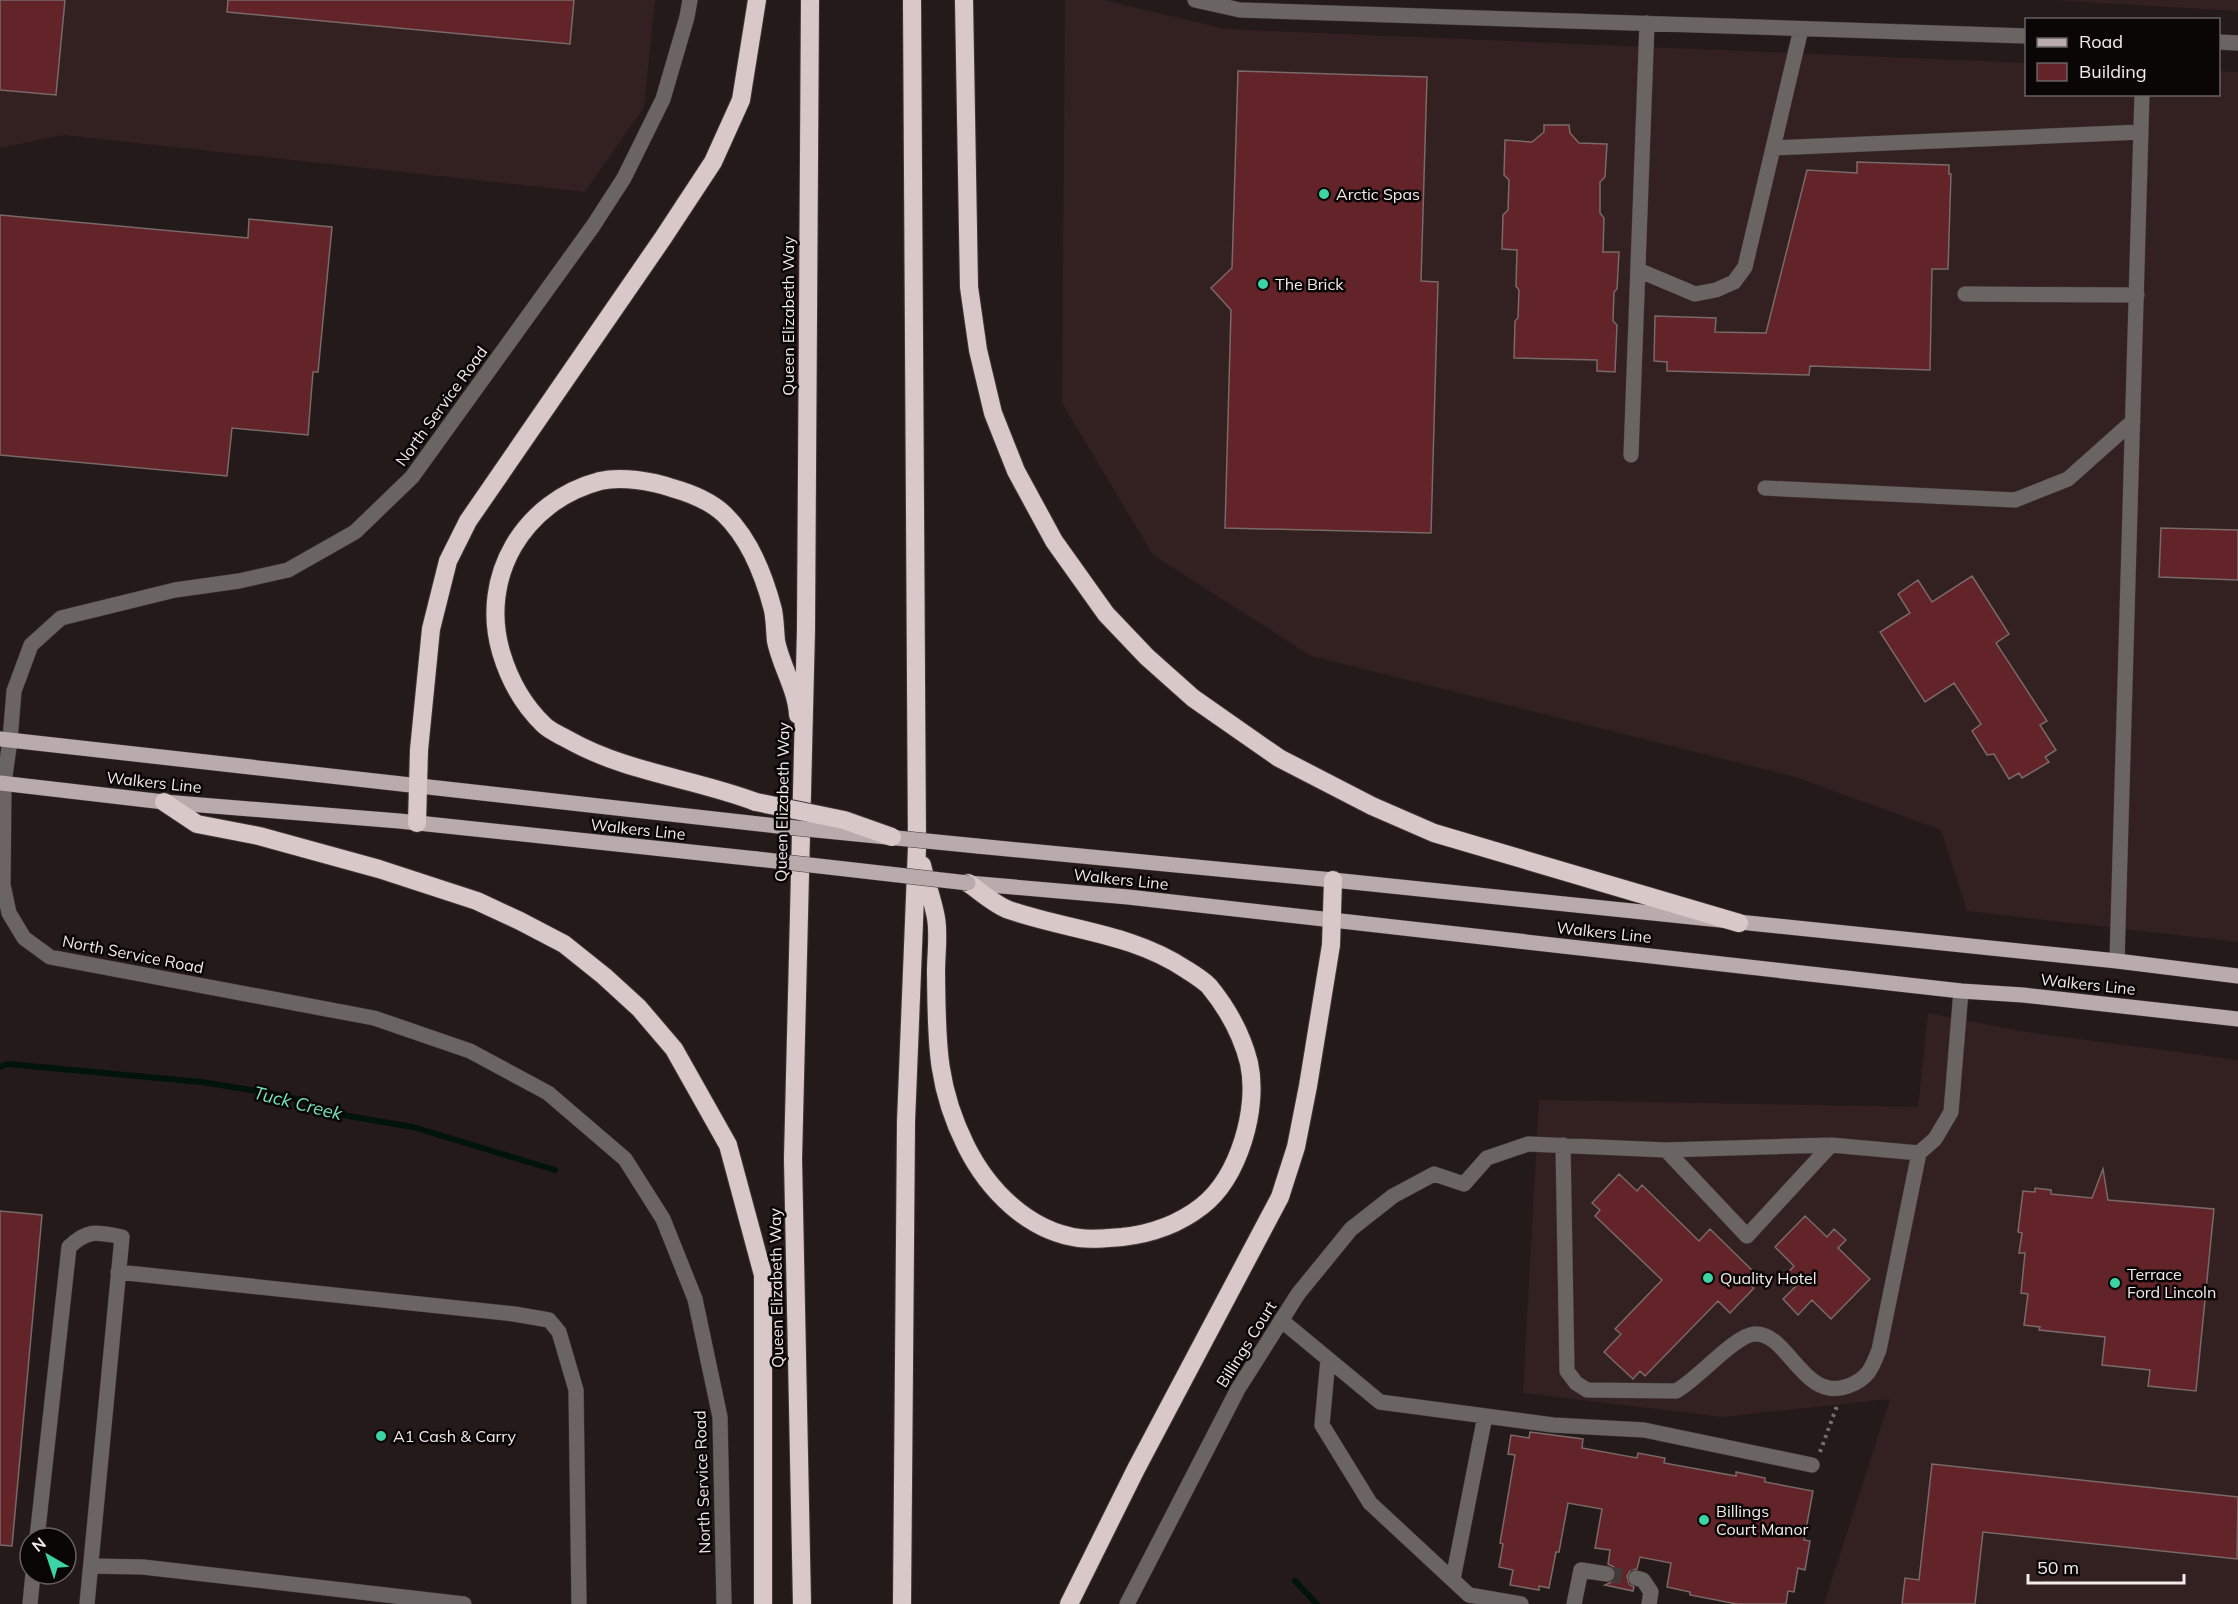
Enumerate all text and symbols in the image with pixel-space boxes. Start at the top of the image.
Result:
legend [2025,18,2220,96]
text: Road [2079,30,2123,53]
text: Building [2079,60,2147,83]
place label: Arctic Spas [1336,184,1420,204]
marker: Arctic Spas [1317,187,1331,201]
street label: Queen Elizabeth Way [778,236,798,396]
place label: The Brick [1275,274,1344,294]
marker: The Brick [1256,277,1270,291]
street label: North Service Road [391,342,491,470]
street label: Queen Elizabeth Way [771,721,793,882]
street label: Walkers Line [105,767,203,797]
street label: Walkers Line [589,814,687,844]
street label: Walkers Line [1072,864,1170,894]
street label: Walkers Line [1555,917,1653,947]
street label: North Service Road [61,930,205,978]
street label: Walkers Line [2039,969,2137,999]
water label: Tuck Creek [251,1081,345,1125]
street label: Queen Elizabeth Way [765,1207,787,1368]
place label: Terrace Ford Lincoln [2127,1264,2216,1302]
place label: Quality Hotel [1720,1268,1817,1288]
marker: Quality Hotel [1701,1271,1715,1285]
marker: Terrace Ford Lincoln [2108,1276,2122,1290]
street label: Billings Court [1212,1297,1281,1391]
street label: North Service Road [690,1410,714,1554]
place label: A1 Cash & Carry [393,1426,517,1446]
marker: A1 Cash & Carry [374,1429,388,1443]
place label: Billings Court Manor [1716,1501,1809,1539]
marker: Billings Court Manor [1697,1513,1711,1527]
north arrow [18,1526,78,1586]
text: N [28,1533,50,1556]
scale bar [2028,1547,2184,1585]
text: 50 m [2037,1556,2079,1579]

